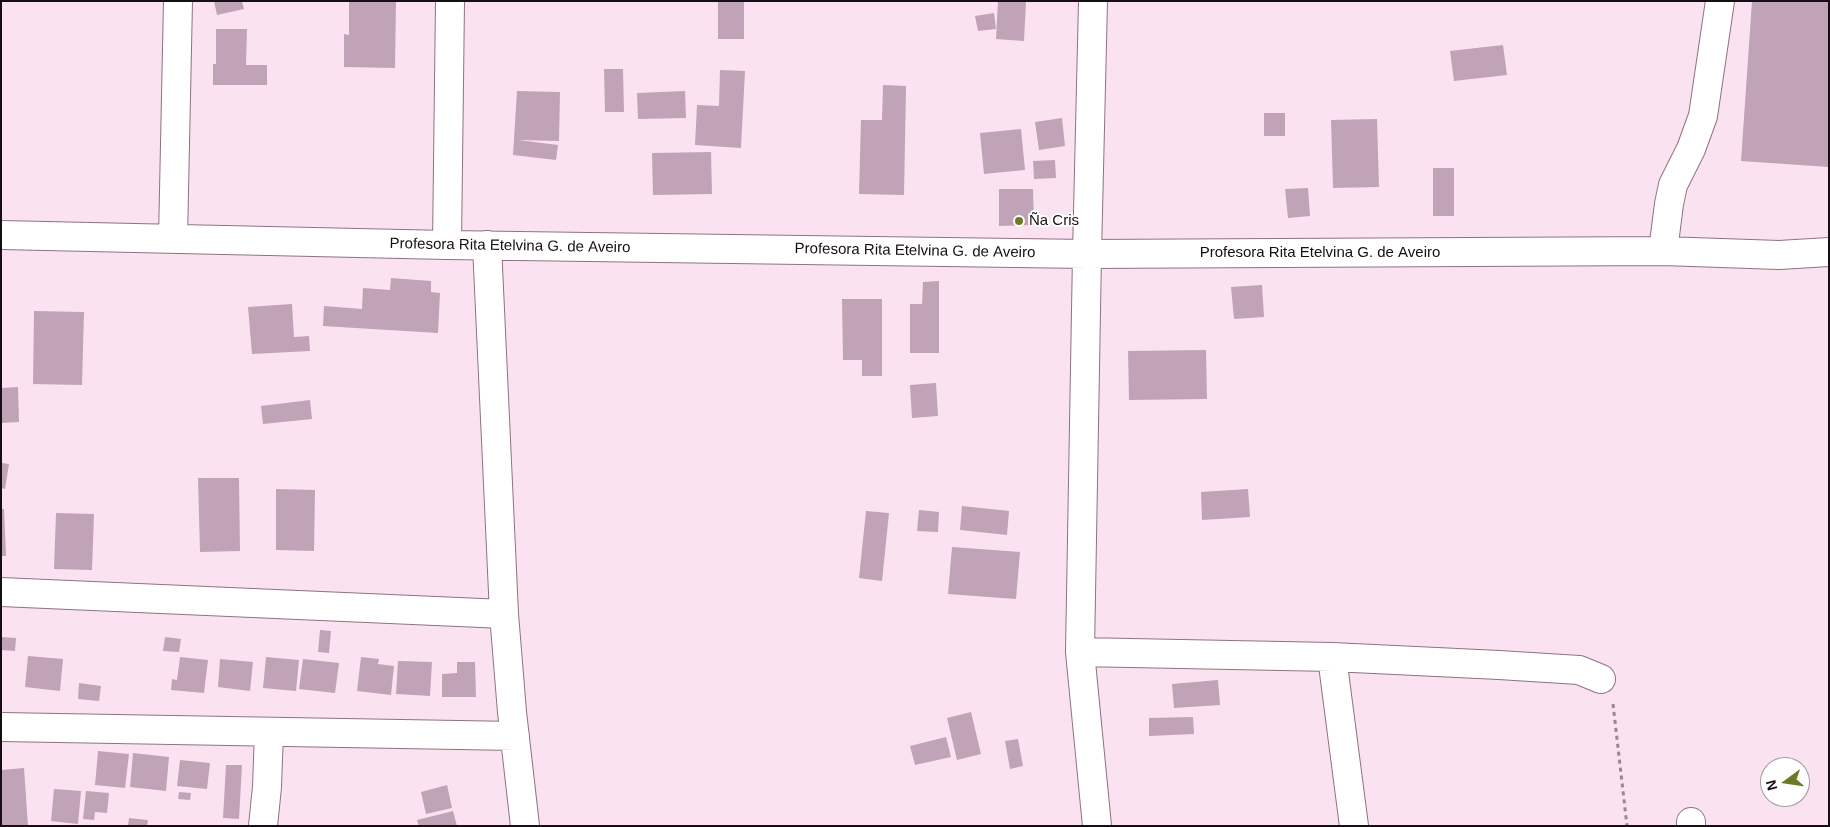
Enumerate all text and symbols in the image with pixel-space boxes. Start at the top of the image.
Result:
place label: Ña Cris [1029,212,1079,230]
marker: Ña Cris [1013,215,1025,227]
street label: Profesora Rita Etelvina G. de Aveiro [390,235,630,257]
street label: Profesora Rita Etelvina G. de Aveiro [795,240,1035,262]
street label: Profesora Rita Etelvina G. de Aveiro [1200,244,1440,262]
north arrow [1760,757,1810,807]
text: N [1762,779,1780,792]

